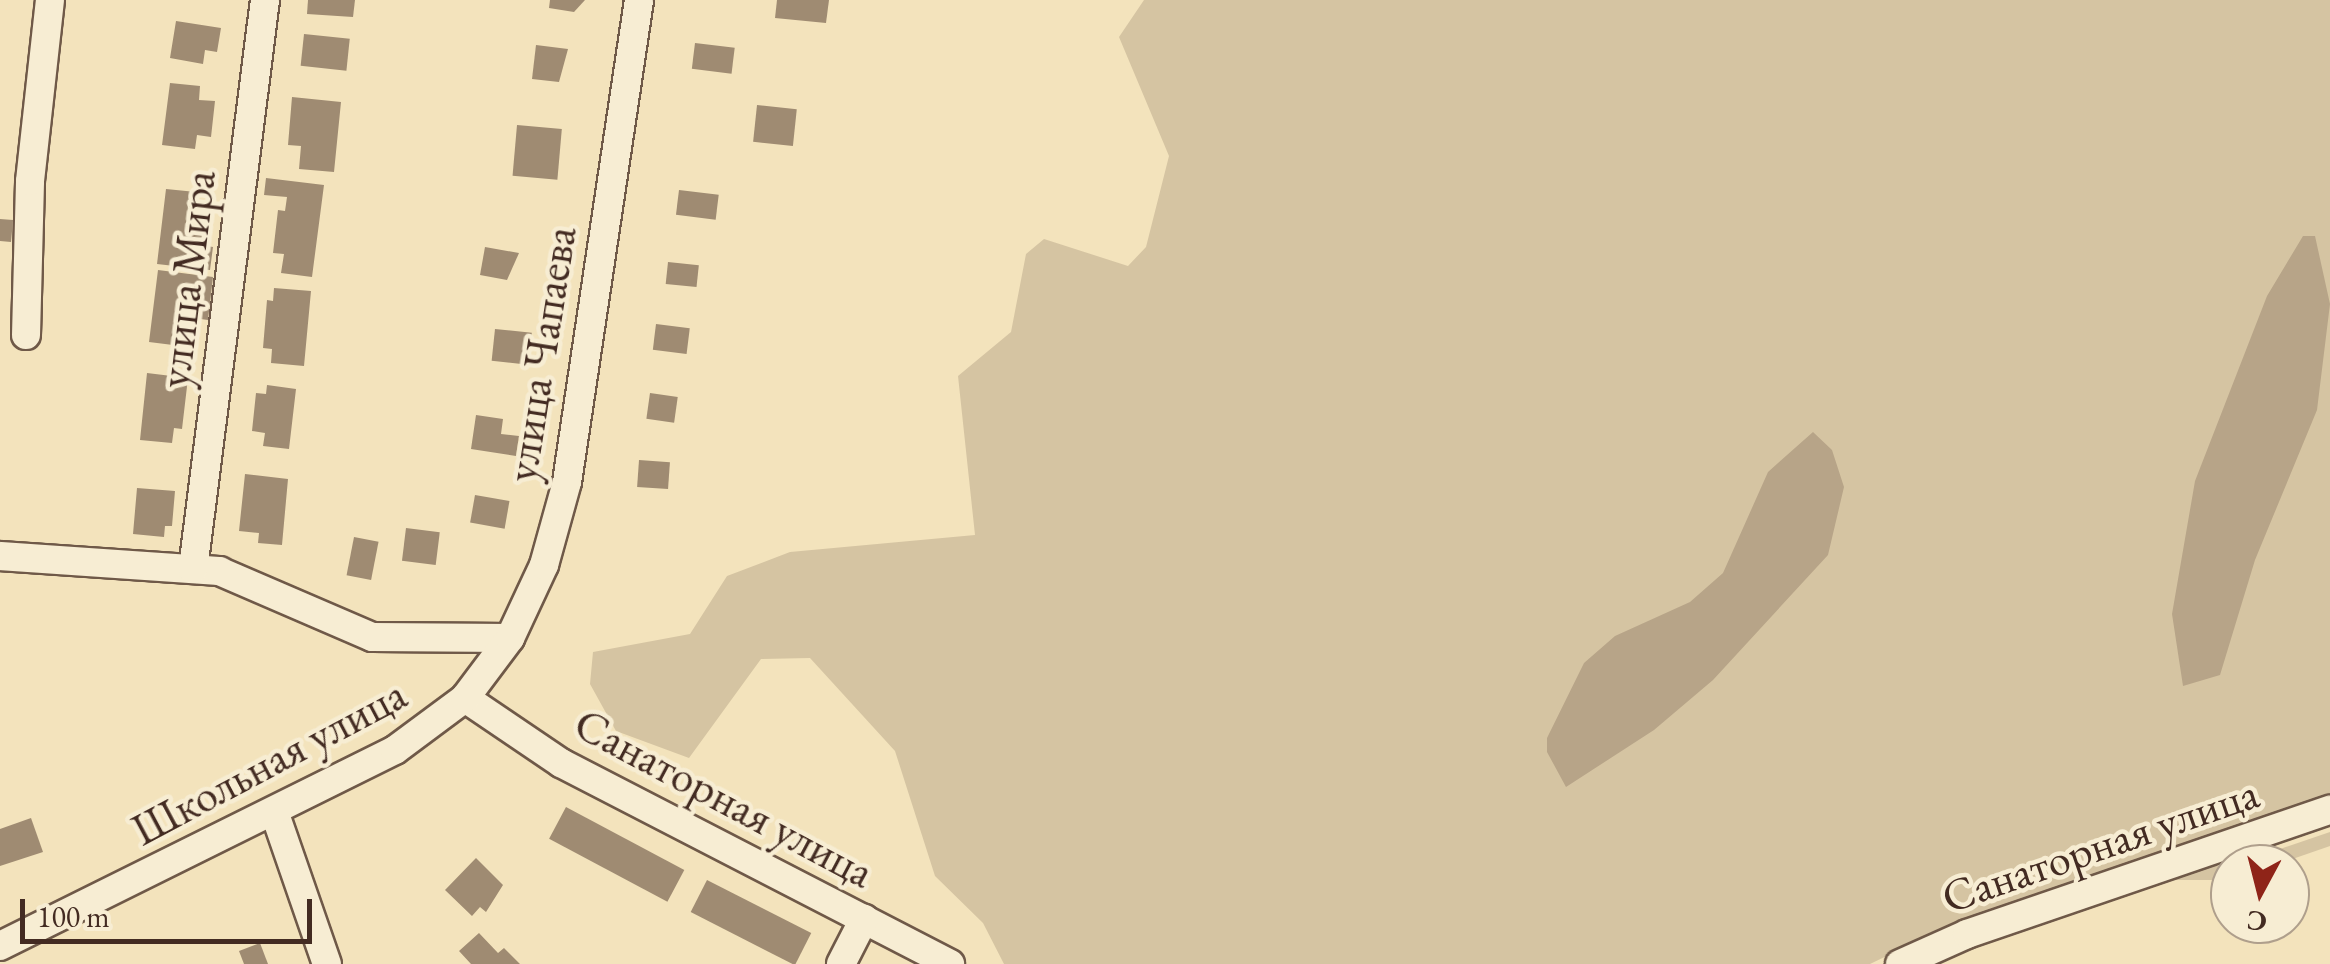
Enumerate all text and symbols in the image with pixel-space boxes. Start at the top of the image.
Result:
street label: улица Мира [147,167,227,391]
street label: улица Чапаева [494,223,588,485]
street label: Школьная улица [123,667,415,857]
street label: Санаторная улица [565,696,883,900]
street label: Санаторная улица [1935,766,2265,924]
north arrow [2210,844,2310,944]
scale bar [25,879,318,941]
text: 100 m [37,897,110,936]

